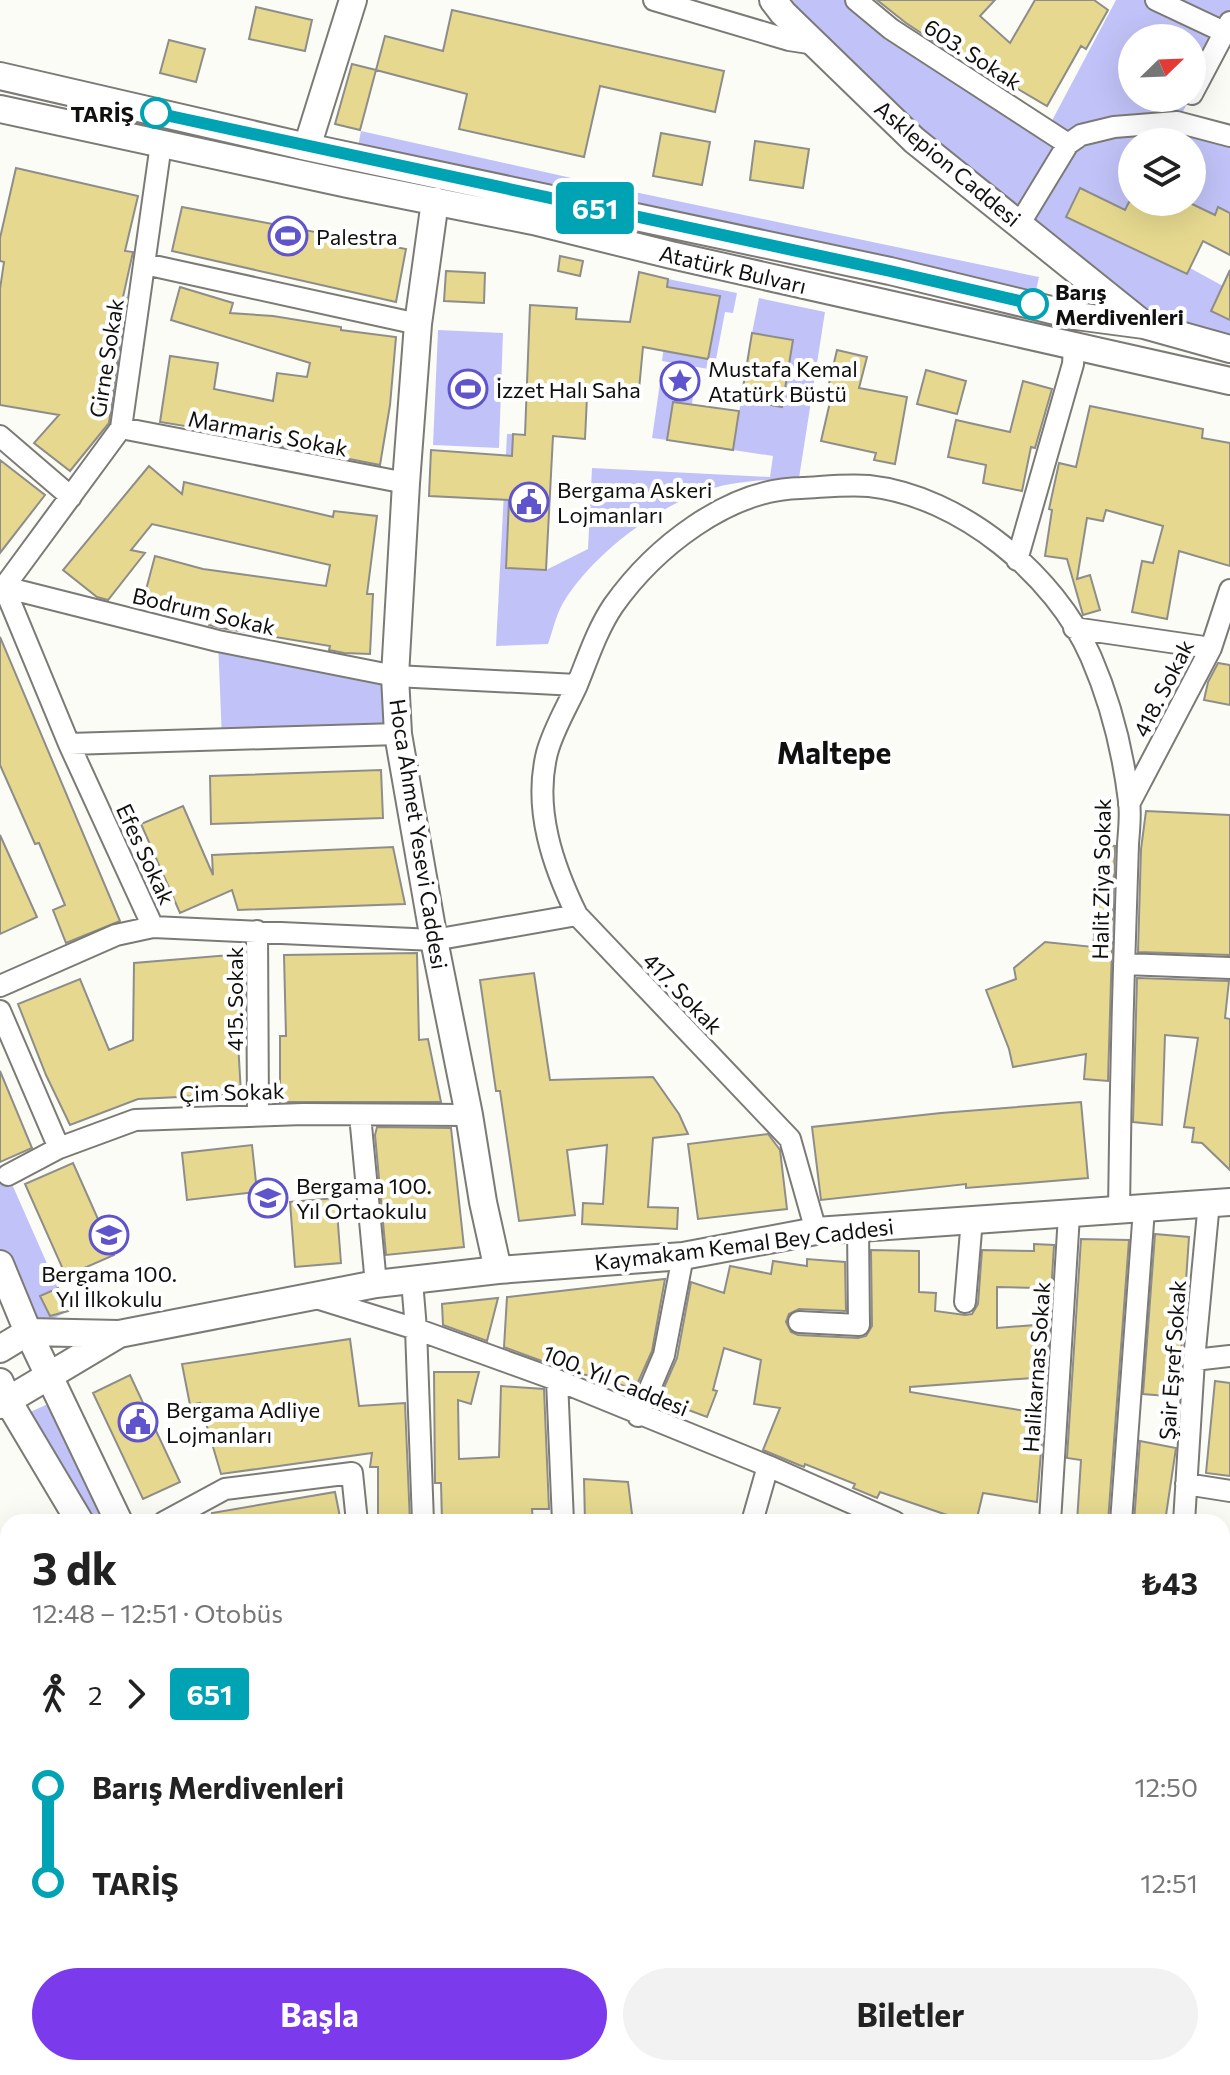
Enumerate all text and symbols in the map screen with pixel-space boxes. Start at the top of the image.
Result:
street label: 603. Sokak [919,13,1027,95]
north arrow [1118,24,1206,112]
map controls [1118,24,1206,216]
street label: Asklepion Caddesi [870,94,1026,232]
marker: TARİŞ [141,98,171,128]
place label: TARİŞ [70,100,134,127]
button: layers [1118,128,1206,216]
line badge: 651 [549,182,641,234]
text: 651 [572,191,618,225]
sports icon: Palestra [267,215,309,257]
place label: Palestra [316,223,398,250]
street label: Atatürk Bulvarı [657,239,809,299]
place label: Barış Merdivenleri [1055,278,1184,330]
marker: Barış Merdivenleri [1018,289,1048,319]
street label: Girne Sokak [83,296,129,420]
place label: Mustafa Kemal Atatürk Büstü [708,355,858,407]
place icon: Mustafa Kemal Atatürk Büstü [659,360,701,402]
sports icon: İzzet Halı Saha [447,368,489,410]
place label: İzzet Halı Saha [496,376,641,403]
street label: Marmaris Sokak [186,404,350,462]
place label: Bergama Askeri Lojmanları [557,476,712,528]
public building icon: Bergama Askeri Lojmanları [508,481,550,523]
street label: Bodrum Sokak [130,581,278,641]
street label: 418. Sokak [1127,635,1199,741]
street label: Hoca Ahmet Yesevi Caddesi [384,697,454,971]
district label: Maltepe [777,733,891,770]
street label: Halit Ziya Sokak [1086,798,1116,960]
street label: Efes Sokak [111,799,181,909]
street label: 415. Sokak [221,946,248,1052]
street label: 417. Sokak [638,947,728,1039]
street label: Çim Sokak [179,1077,285,1107]
place label: Bergama 100. Yıl Ortaokulu [296,1172,432,1224]
school or university icon: Bergama 100. Yıl Ortaokulu [247,1177,289,1219]
street label: Kaymakam Kemal Bey Caddesi [593,1212,895,1276]
school or university icon: Bergama 100. Yıl İlkokulu [88,1214,130,1256]
place label: Bergama 100. Yıl İlkokulu [41,1260,177,1312]
street label: Şair Eşref Sokak [1153,1279,1191,1441]
street label: Halikarnas Sokak [1017,1281,1055,1453]
street label: 100. Yıl Caddesi [539,1338,693,1422]
place label: Bergama Adliye Lojmanları [166,1396,320,1448]
public building icon: Bergama Adliye Lojmanları [117,1401,159,1443]
text: 3 dk [32,1540,117,1594]
text: ₺43 [1141,1564,1198,1601]
text: 12:48 – 12:51 · Otobüs [32,1597,283,1628]
icon: walk [32,1672,76,1716]
icon: forward [114,1672,158,1716]
text: 651 [186,1677,233,1711]
text: 2 [88,1679,102,1710]
text: Barış Merdivenleri [92,1768,344,1805]
text: 12:50 [1134,1771,1198,1802]
text: TARİŞ [92,1864,179,1901]
text: 12:51 [1140,1867,1198,1898]
button: Başla [32,1968,607,2060]
button: Biletler [623,1968,1198,2060]

